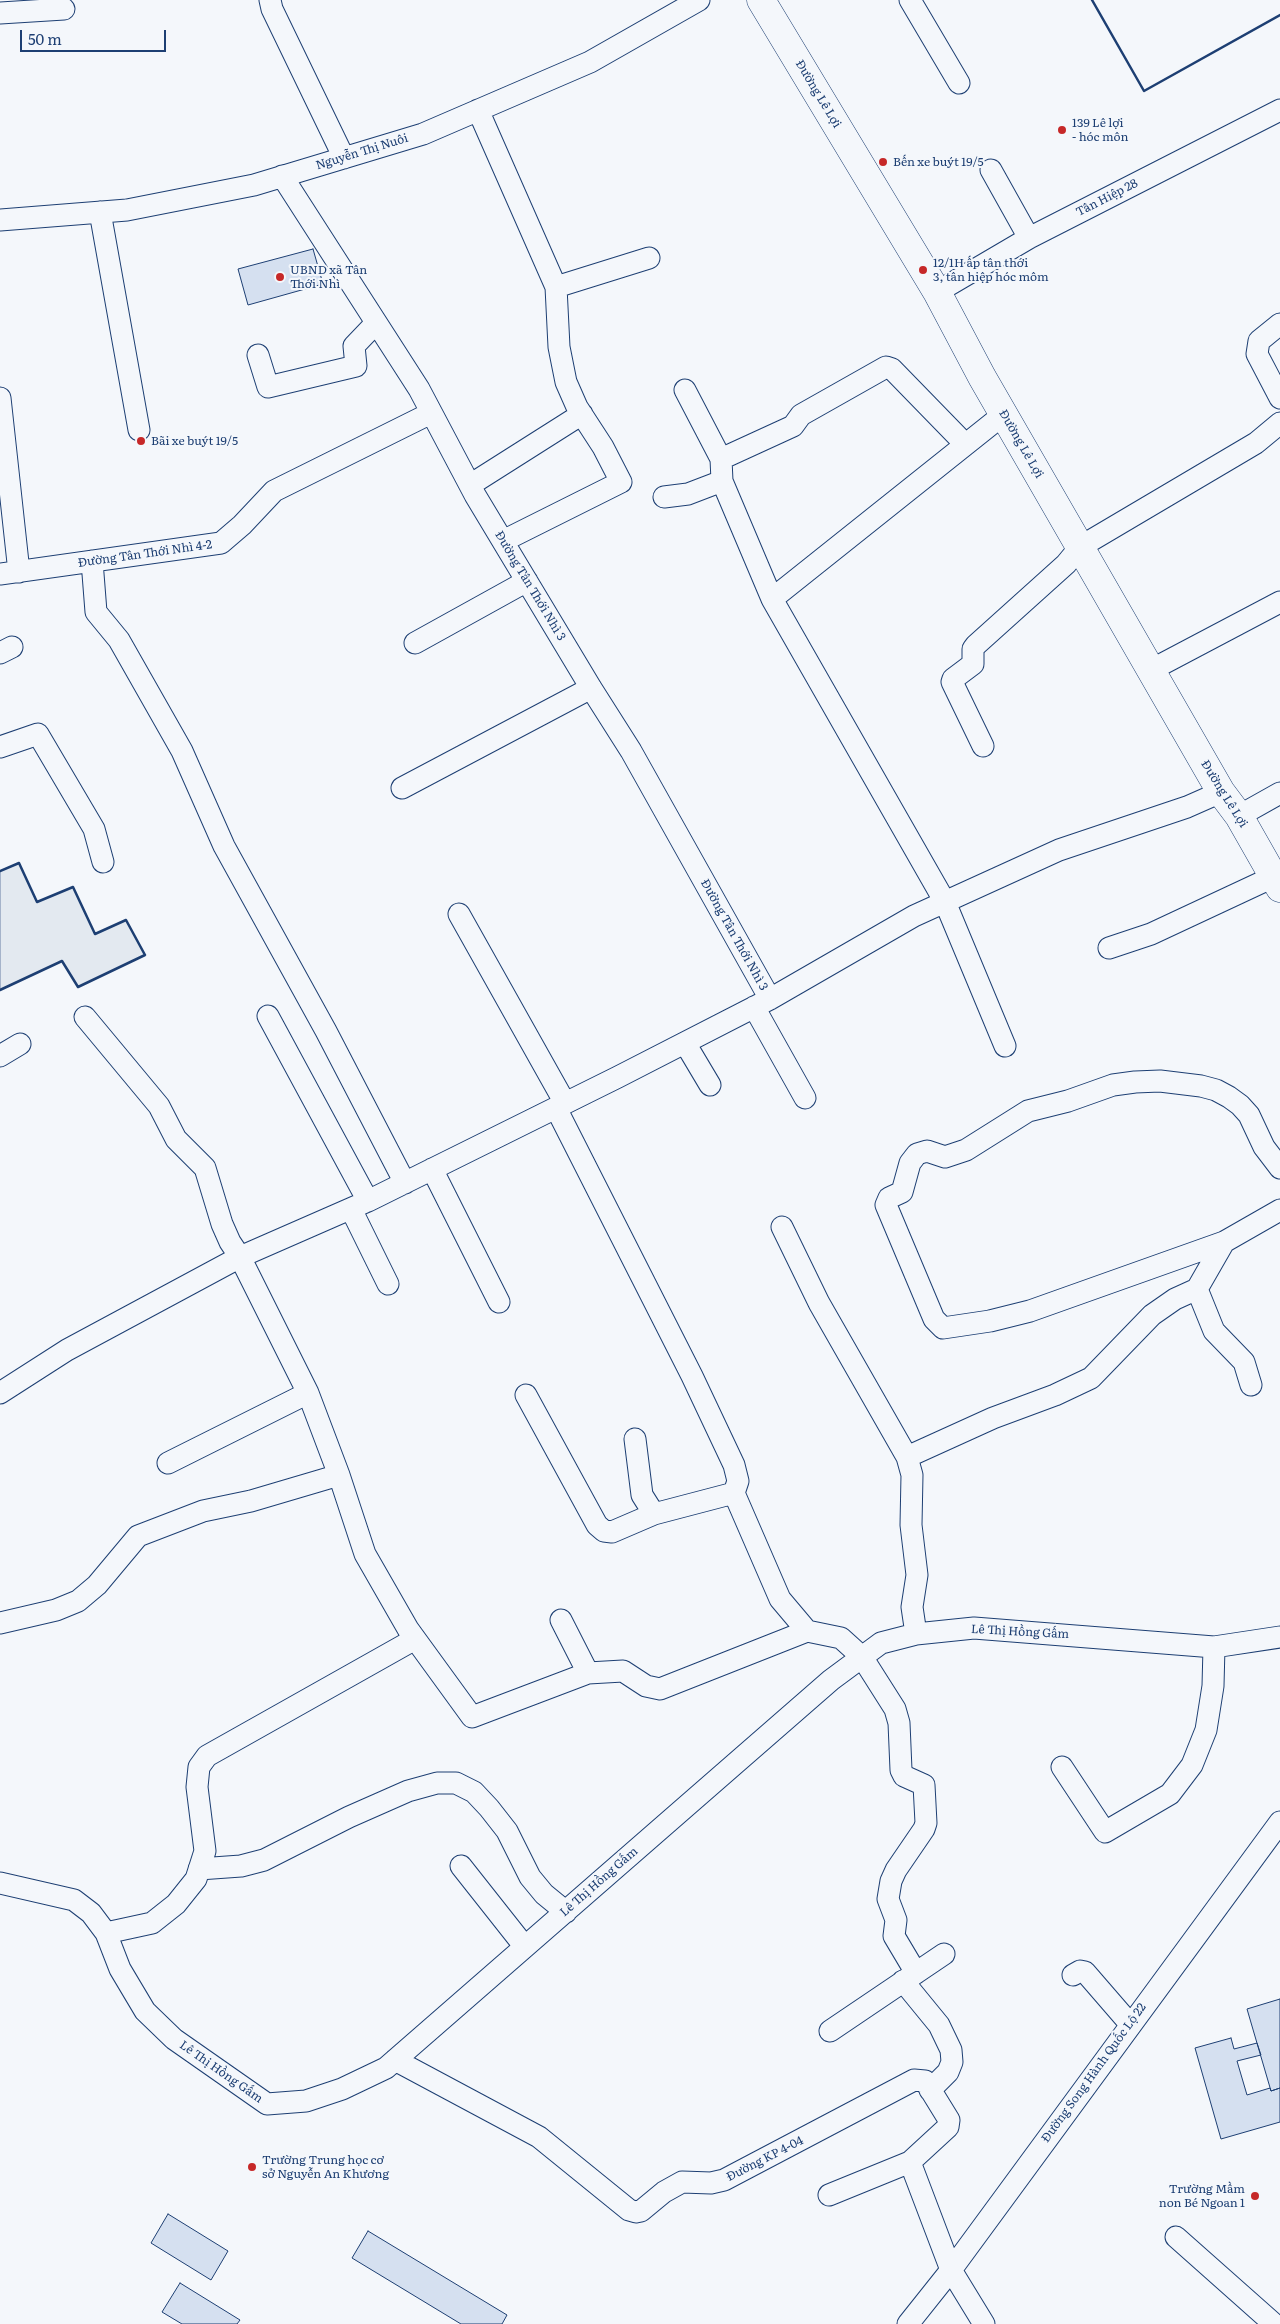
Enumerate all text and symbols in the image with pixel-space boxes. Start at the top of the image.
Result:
scale bar [22,20,169,52]
text: 50 m [28,27,62,50]
street label: Đường Lê Lợi [792,57,844,131]
place label: 139 Lê lợi - hóc môn [1072,116,1128,144]
marker: 139 Lê lợi - hóc môn [1056,124,1068,136]
street label: Nguyễn Thị Nuôi [314,131,410,173]
place label: Bến xe buýt 19/5 [893,155,984,169]
marker: Bến xe buýt 19/5 [877,156,889,168]
street label: Tân Hiệp 28 [1074,176,1140,220]
place label: 12/1H ấp tân thới 3, tân hiệp hóc môm [933,256,1049,284]
place label: UBND xã Tân Thới Nhì [290,263,367,291]
marker: 12/1H ấp tân thới 3, tân hiệp hóc môm [917,264,929,276]
marker: UBND xã Tân Thới Nhì [274,271,286,283]
street label: Đường Lê Lợi [996,407,1046,481]
place label: Bãi xe buýt 19/5 [151,434,238,448]
marker: Bãi xe buýt 19/5 [135,435,147,447]
street label: Đường Tân Thới Nhì 3 [492,529,568,643]
street label: Đường Tân Thới Nhì 4-2 [77,537,213,571]
street label: Đường Lê Lợi [1198,758,1250,830]
street label: Đường Tân Thới Nhì 3 [697,877,771,993]
street label: Lê Thị Hồng Gấm [971,1622,1069,1642]
street label: Lê Thị Hồng Gấm [557,1844,641,1920]
street label: Đường Song Hành Quốc Lộ 22 [1039,2001,1149,2145]
street label: Lê Thị Hồng Gấm [177,2038,265,2106]
street label: Đường KP 4-04 [724,2133,806,2185]
place label: Trường Trung học cơ sở Nguyễn An Khương [262,2153,389,2181]
marker: Trường Trung học cơ sở Nguyễn An Khương [246,2161,258,2173]
place label: Trường Mầm non Bé Ngoan 1 [1159,2182,1245,2210]
marker: Trường Mầm non Bé Ngoan 1 [1249,2190,1261,2202]

